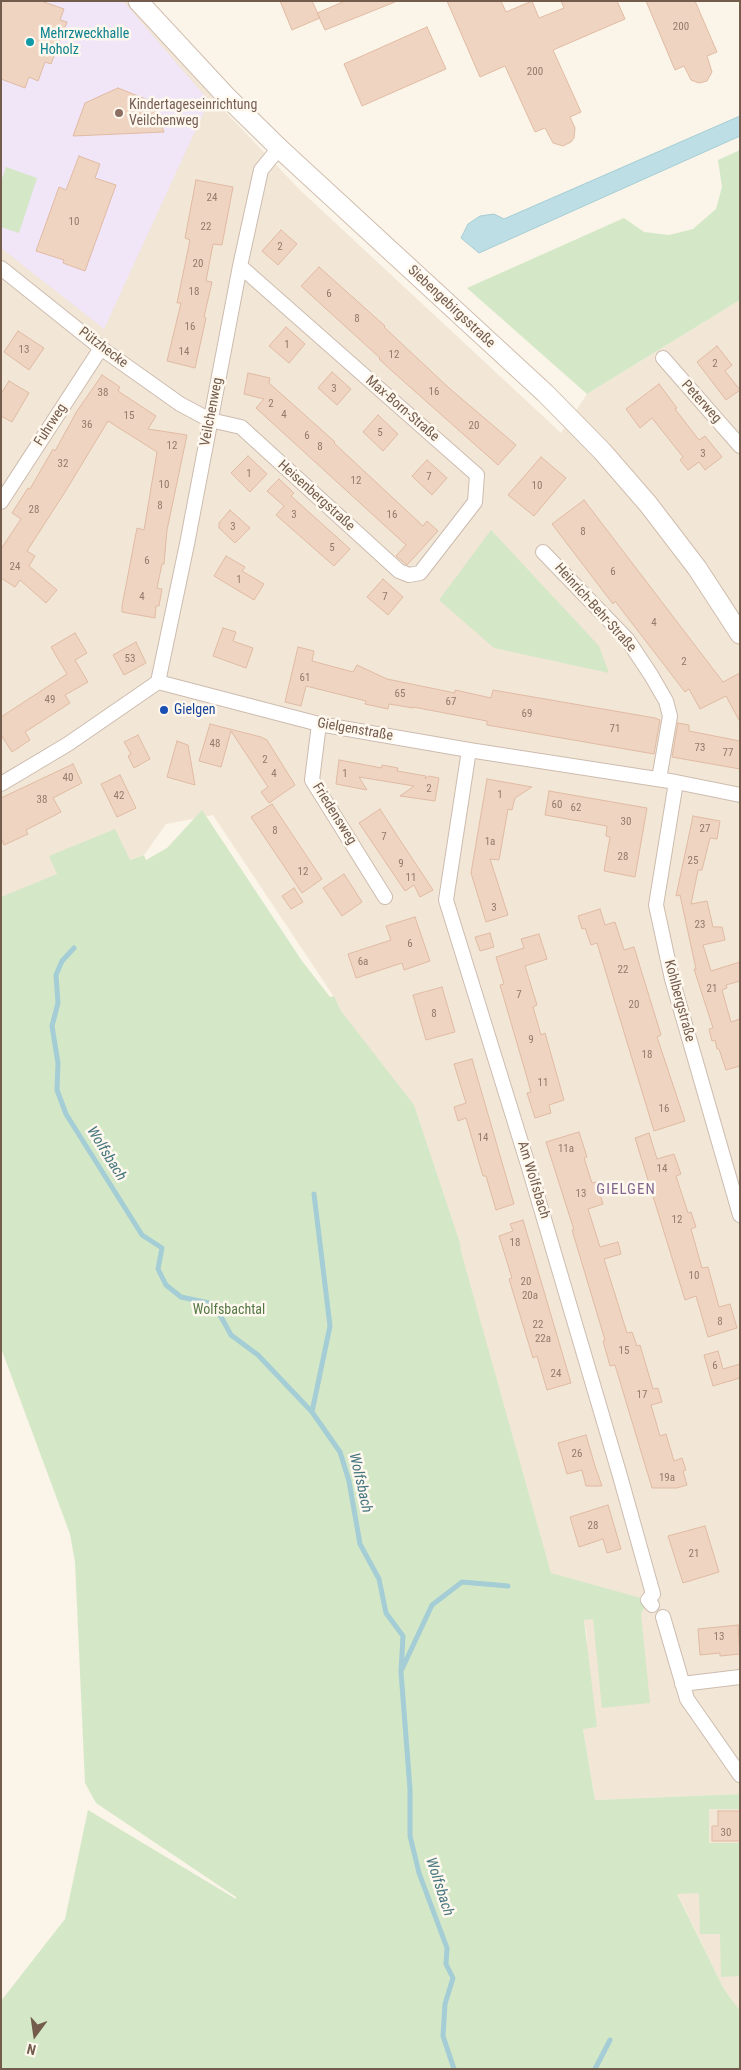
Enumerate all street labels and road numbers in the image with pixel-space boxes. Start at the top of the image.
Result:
street label: Siebengebirgsstraße [404,262,498,352]
street label: Pützhecke [75,324,131,372]
street label: Max-Born-Straße [362,372,442,446]
street label: Veilchenweg [197,376,227,448]
street label: Peterweg [677,377,725,427]
street label: Fuhrweg [31,401,71,449]
street label: Heisenbergstraße [274,457,358,535]
street label: Heinrich-Behr-Straße [551,560,639,656]
street label: Gielgenstraße [316,715,394,745]
street label: Friedensweg [308,780,360,848]
street label: Kohlbergstraße [660,958,698,1044]
street label: Am Wolfsbach [513,1139,553,1221]

